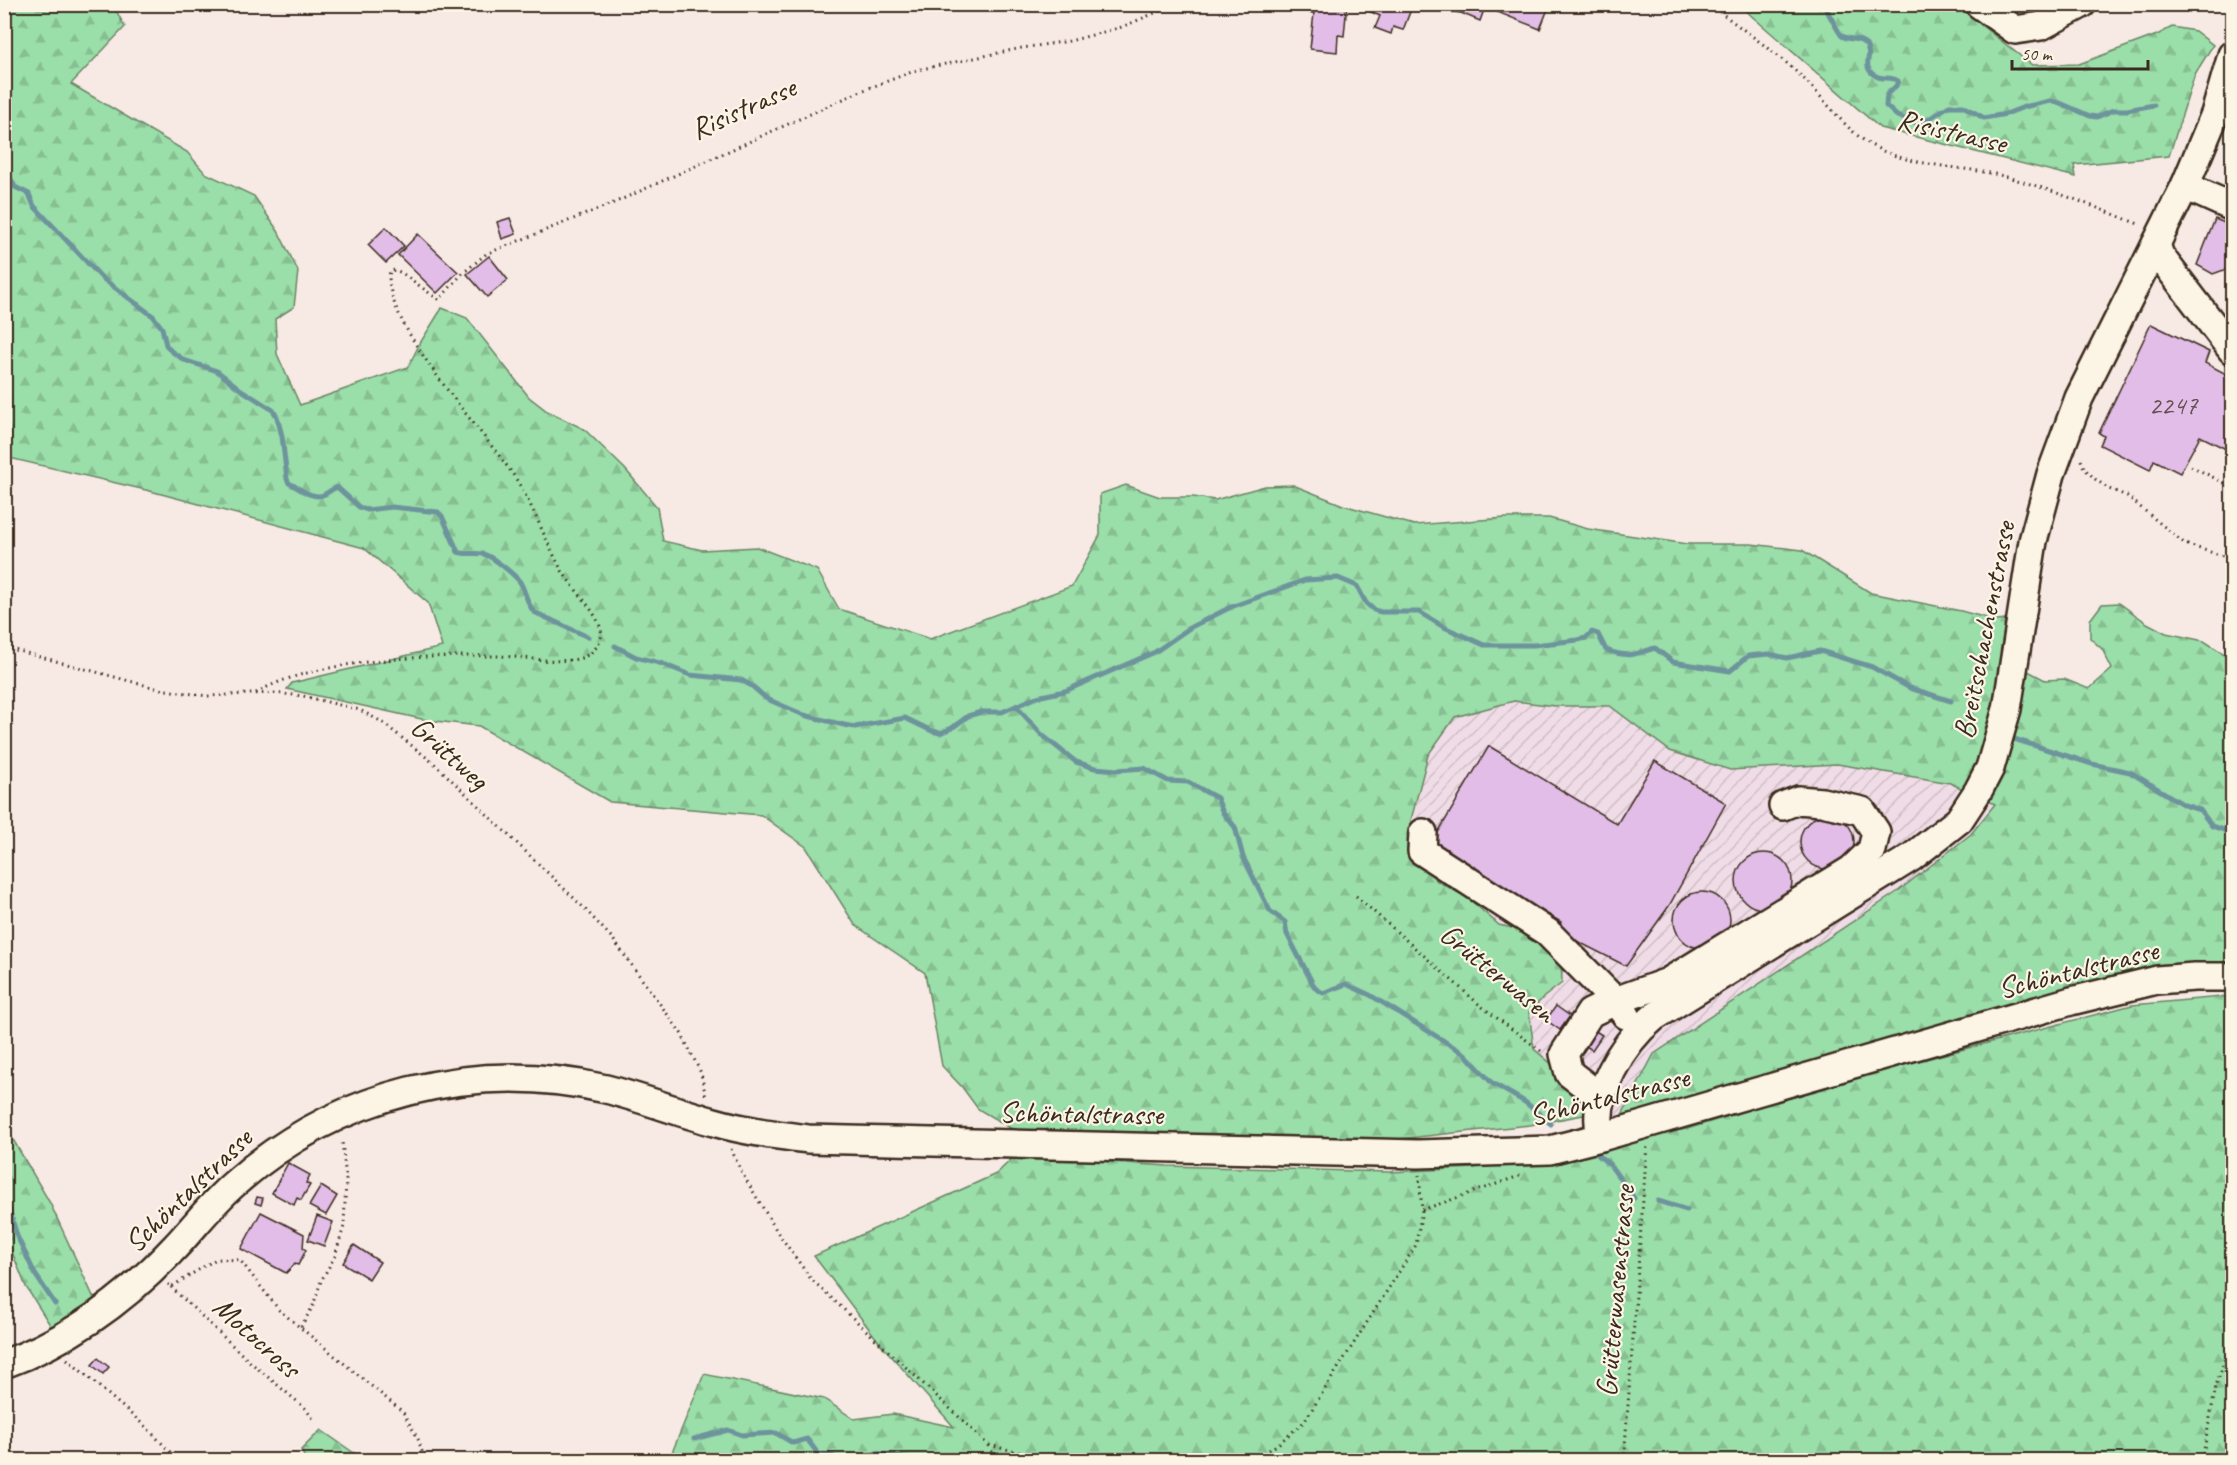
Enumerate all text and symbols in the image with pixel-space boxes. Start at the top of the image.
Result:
scale bar [2012,33,2148,71]
text: 50 m [2021,43,2054,65]
street label: Risistrasse [685,67,803,148]
street label: Risistrasse [1894,100,2013,163]
house number: 2247 [2149,388,2199,422]
street label: Breitschachenstrasse [1944,516,2024,742]
street label: Grüttweg [403,708,498,799]
street label: Grütterwasen [1432,915,1565,1032]
street label: Schöntalstrasse [1994,930,2164,1007]
street label: Schöntalstrasse [1525,1057,1695,1134]
street label: Schöntalstrasse [999,1093,1165,1133]
street label: Schöntalstrasse [116,1118,262,1261]
street label: Grütterwasenstrasse [1587,1181,1643,1398]
street label: Motocross [205,1288,311,1388]

